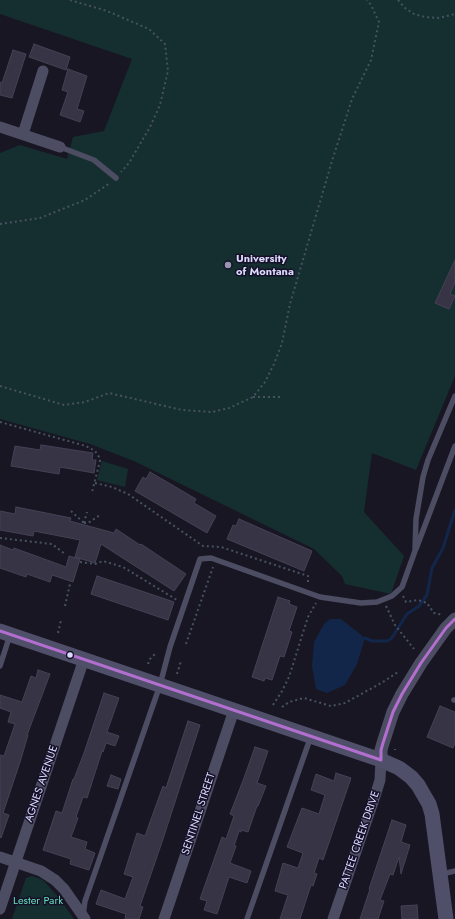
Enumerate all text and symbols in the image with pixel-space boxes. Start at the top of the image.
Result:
place label: University of Montana [236,252,294,278]
marker: University of Montana [223,260,233,270]
unlabelled marker [65,650,75,660]
street label: AGNES AVENUE [23,744,61,824]
street label: SENTINEL STREET [179,771,219,857]
street label: PATTEE CREEK DRIVE [337,789,383,891]
park label: Lester Park [13,894,63,908]

